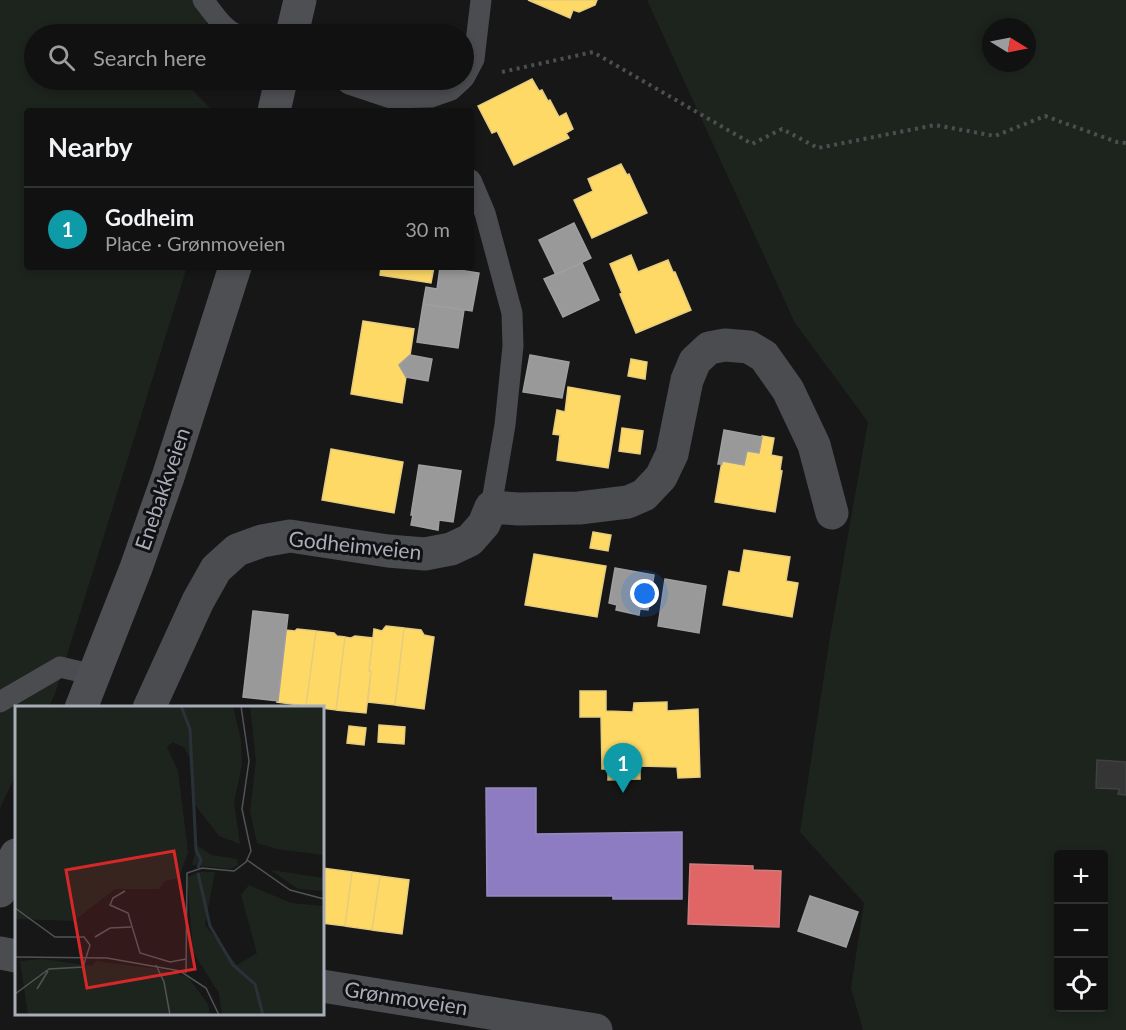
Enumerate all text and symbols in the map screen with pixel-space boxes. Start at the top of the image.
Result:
north arrow [982,18,1036,72]
search box [24,24,474,90]
icon: search [45,41,78,74]
text: Search here [93,44,206,71]
text: Nearby [48,131,133,163]
text: Godheim [105,204,194,231]
text: 1 [62,217,73,241]
text: 30 m [405,217,450,241]
text: Place · Grønmoveien [105,231,285,255]
street label: Enebakkveien [129,424,194,553]
street label: Godheimveien [288,525,423,564]
your location [630,579,659,608]
inset map [15,706,324,1015]
pin: 1 [604,744,642,793]
map controls [1054,850,1108,1012]
button: + [1054,850,1108,904]
button: − [1054,904,1108,958]
button: locate [1054,958,1108,1012]
street label: Grønmoveien [343,975,470,1020]

